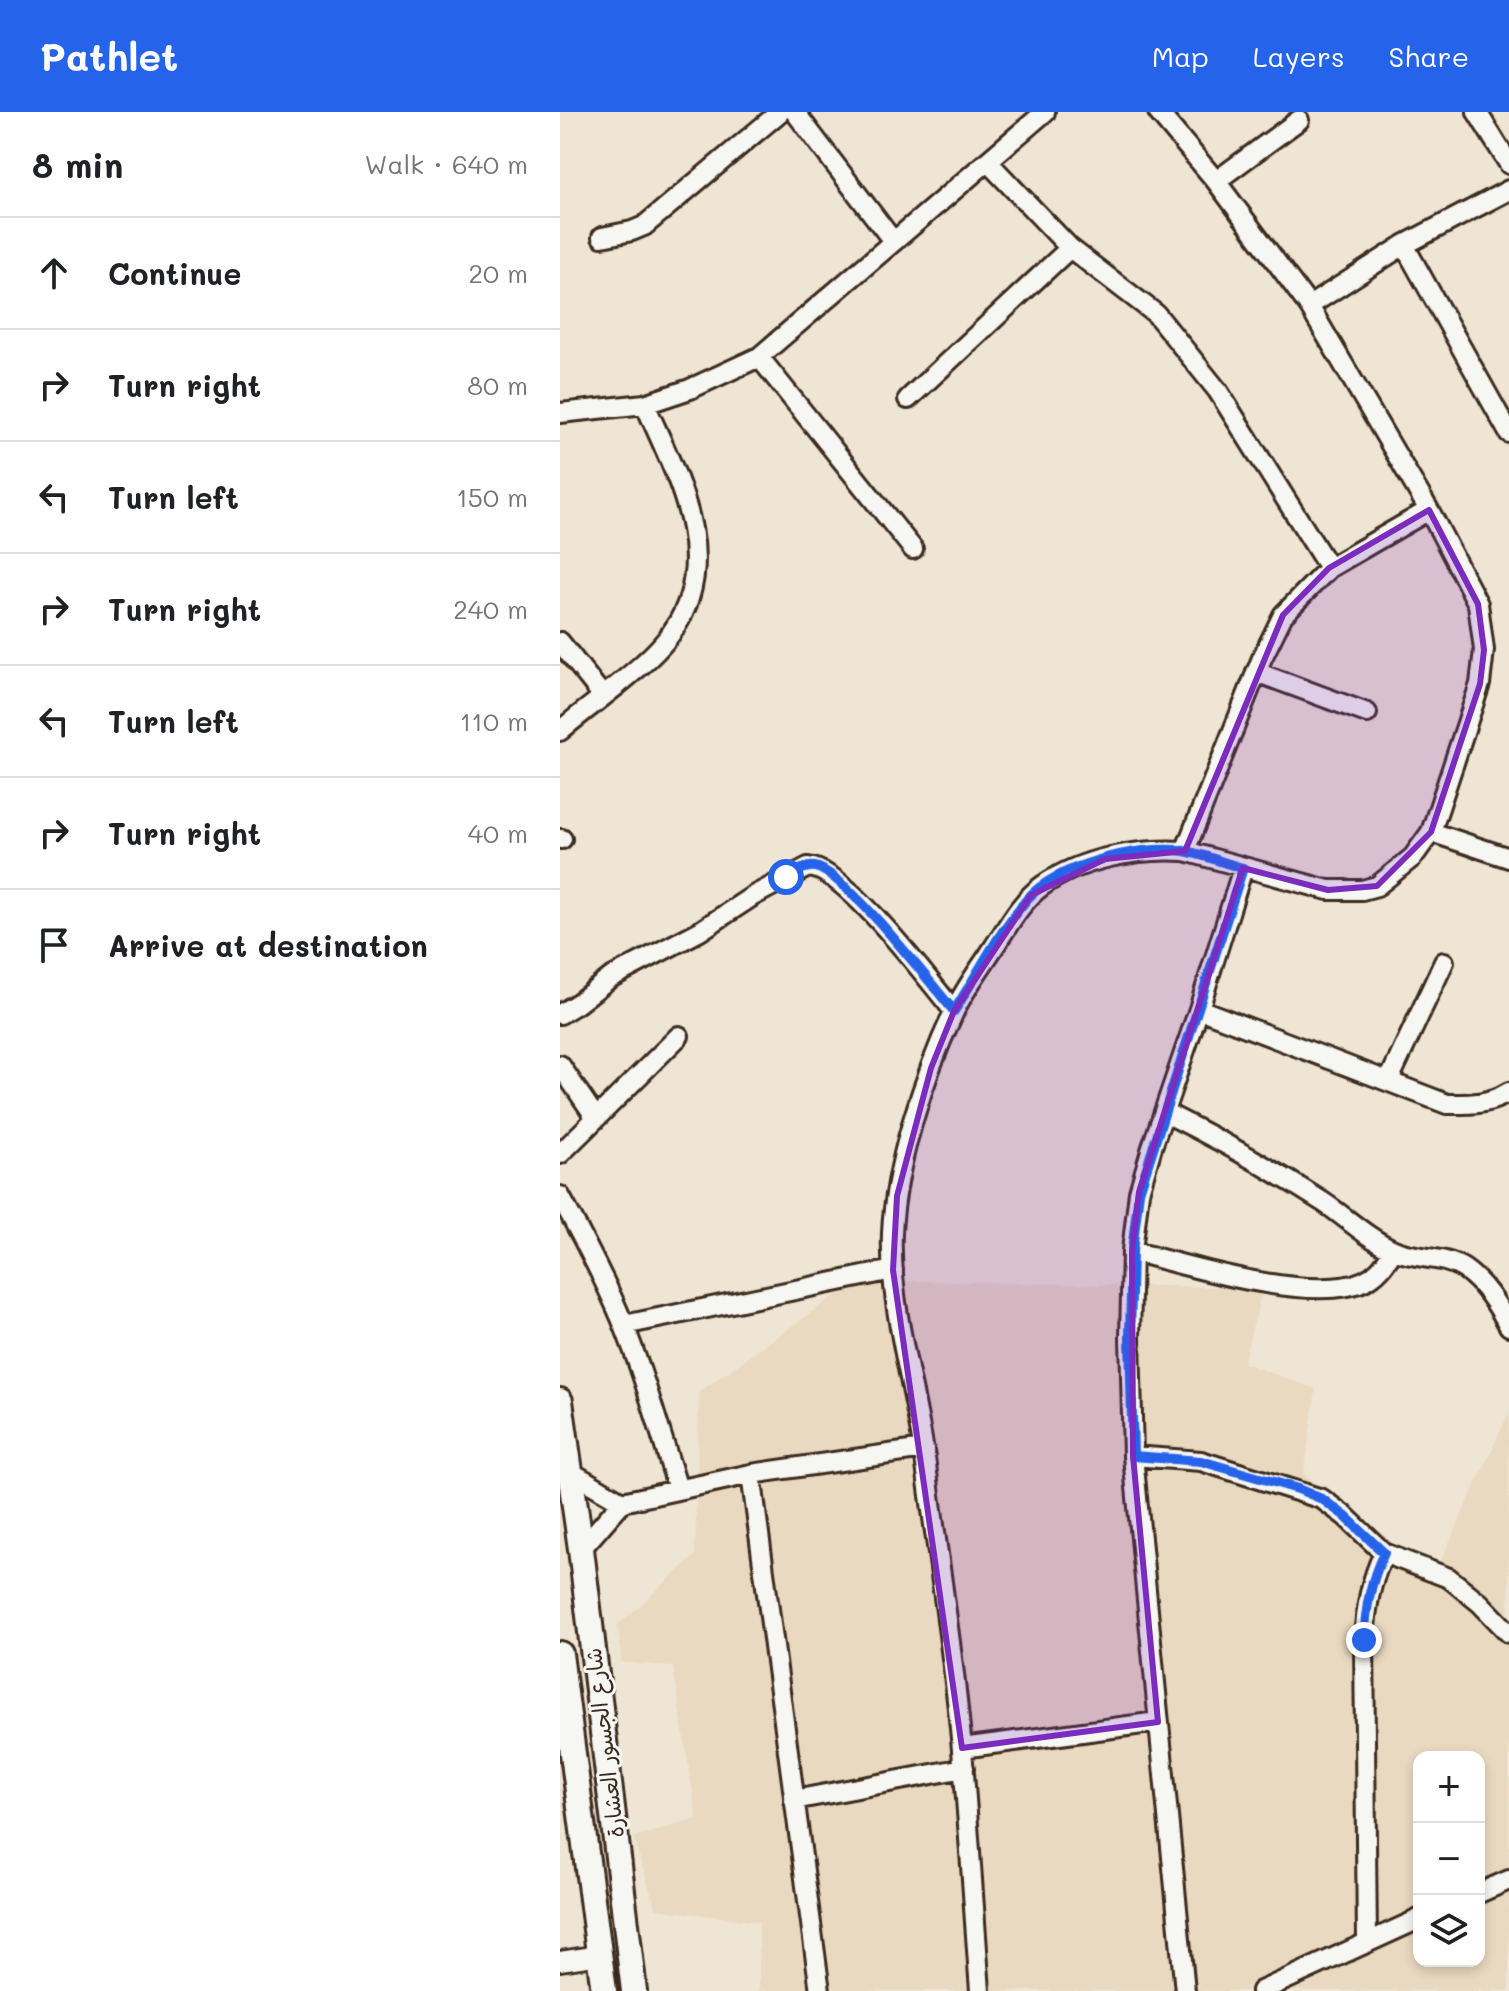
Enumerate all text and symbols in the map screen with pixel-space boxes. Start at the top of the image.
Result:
text: Pathlet [40,31,178,81]
text: Map [1152,38,1209,74]
text: Layers [1253,38,1345,74]
text: Share [1389,38,1469,74]
text: 8 min [32,142,123,187]
text: Walk · 640 m [365,147,528,181]
icon: ahead [32,251,76,295]
text: Continue [108,253,241,293]
text: 20 m [468,256,528,290]
icon: right [32,363,76,407]
text: Turn right [108,365,261,405]
text: 80 m [467,368,528,402]
icon: left [32,475,76,519]
text: Turn left [108,477,239,517]
text: 150 m [456,480,528,514]
icon: right [32,587,76,631]
text: Turn right [108,589,261,629]
text: 240 m [453,592,528,626]
icon: left [32,699,76,743]
text: Turn left [108,701,239,741]
text: 110 m [460,704,528,738]
icon: right [32,811,76,855]
text: Turn right [108,813,261,853]
text: 40 m [468,816,528,850]
route start [768,859,804,895]
icon: arrive [32,923,76,967]
text: Arrive at destination [108,925,428,965]
route end [1346,1622,1382,1658]
street label: شارع الجسور العشارة [578,1646,632,1840]
map controls [1413,1751,1485,1967]
button: + [1413,1751,1485,1823]
button: − [1413,1823,1485,1895]
button: layers [1413,1895,1485,1967]

